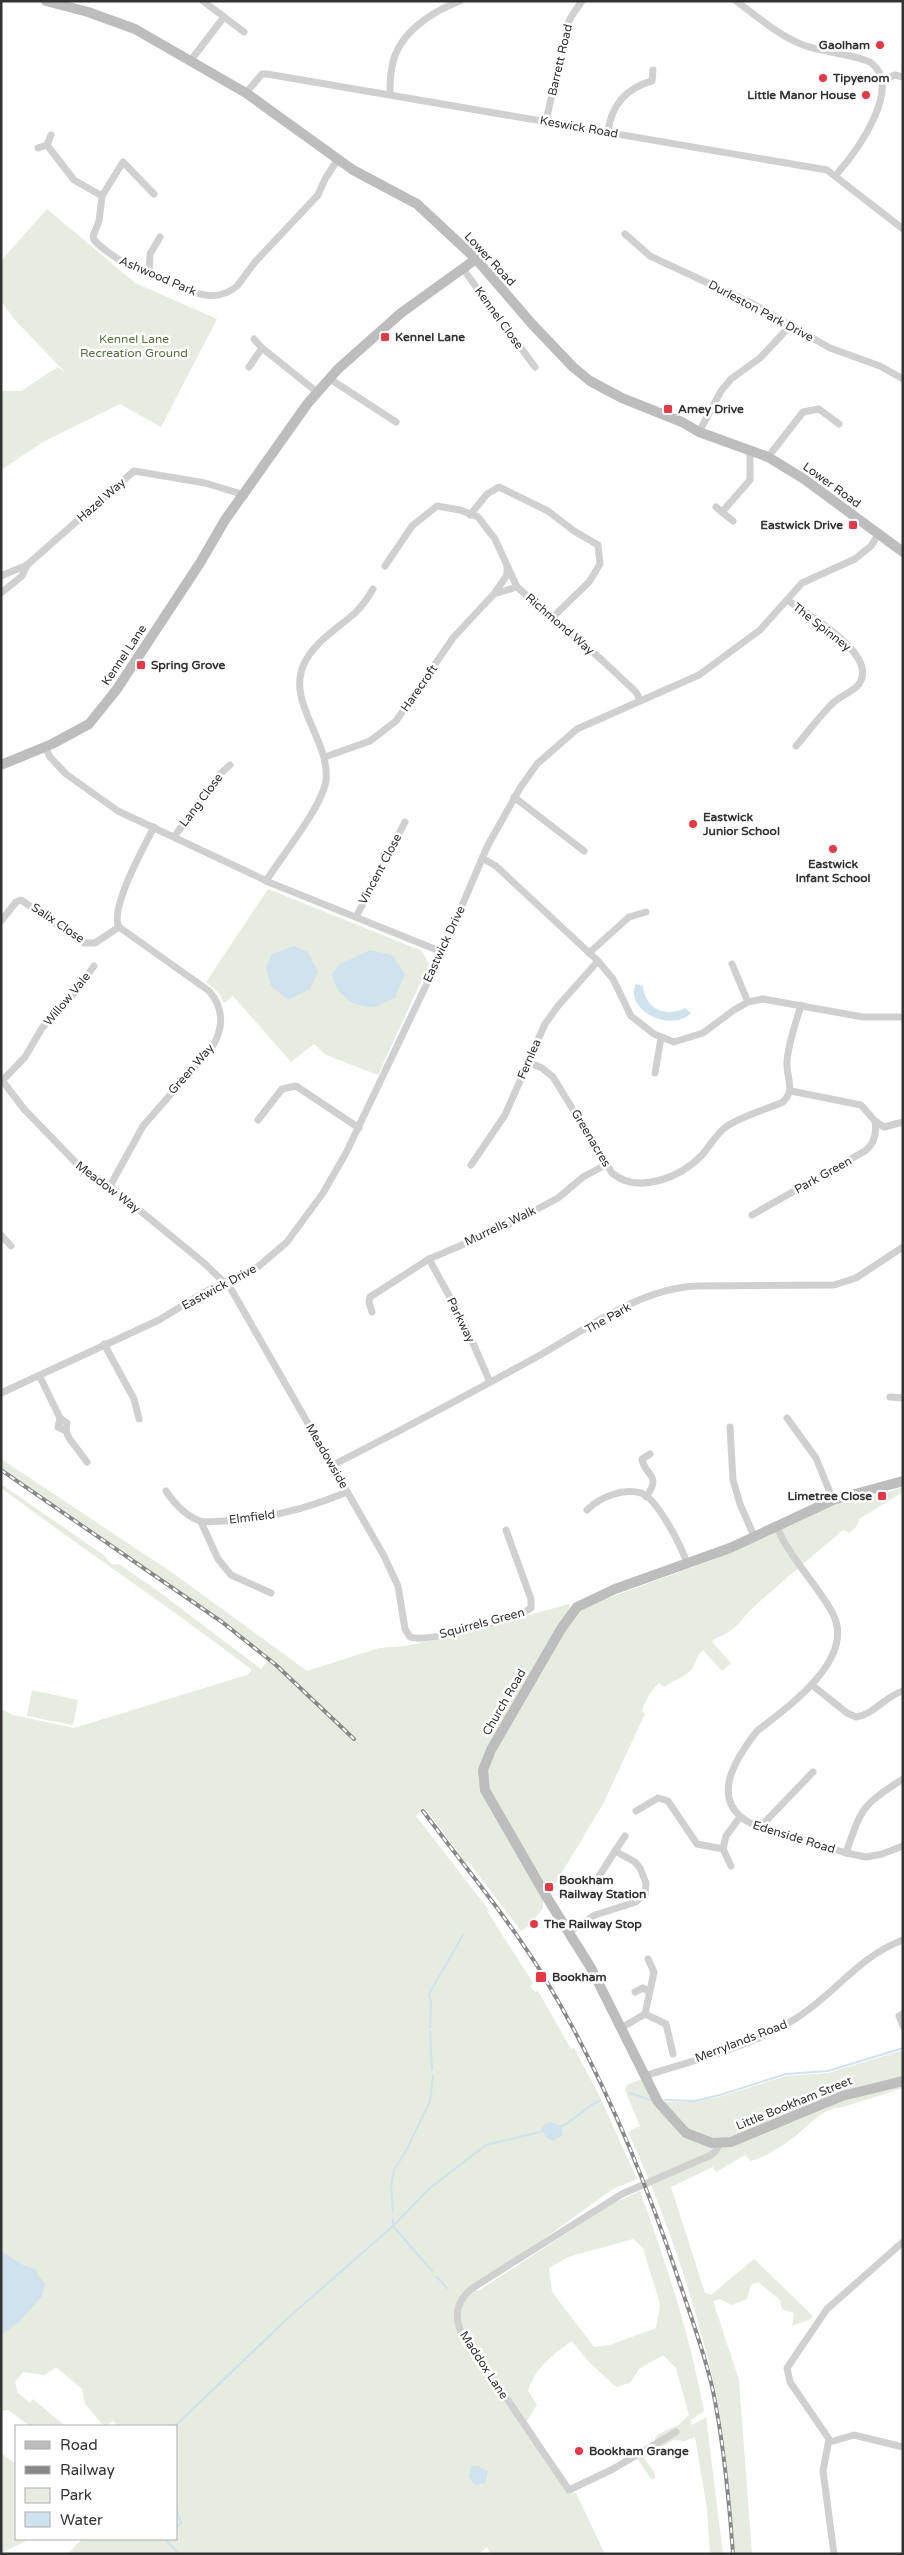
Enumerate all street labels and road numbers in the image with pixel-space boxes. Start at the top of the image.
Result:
street label: Barrett Road [545,23,575,97]
street label: Keswick Road [539,113,619,141]
street label: Lower Road [462,229,518,289]
street label: Ashwood Park [117,253,199,299]
street label: Durleston Park Drive [706,277,816,345]
street label: Kennel Close [472,284,526,352]
street label: Lower Road [800,459,864,511]
street label: Hazel Way [74,475,128,525]
street label: Richmond Way [523,590,598,658]
street label: The Spinney [790,600,854,654]
street label: Kennel Lane [99,622,150,688]
street label: Harecroft [398,661,440,714]
street label: Lang Close [176,771,226,829]
street label: Vincent Close [356,831,405,907]
street label: Salix Close [29,900,87,946]
street label: Eastwick Drive [420,903,468,984]
street label: Willow Vale [41,969,93,1028]
street label: Fernlea [514,1037,544,1081]
street label: Green Way [165,1041,217,1097]
street label: Greenacres [568,1107,614,1169]
street label: Park Green [792,1154,854,1196]
street label: Meadow Way [73,1158,143,1216]
street label: Murrells Walk [462,1203,538,1249]
street label: Eastwick Drive [179,1261,259,1313]
street label: Parkway [444,1295,478,1345]
street label: The Park [583,1300,634,1336]
street label: Meadowside [303,1421,351,1491]
street label: Elmfield [228,1507,276,1527]
street label: Squirrels Green [438,1605,526,1641]
street label: Church Road [479,1666,529,1738]
street label: Edenside Road [751,1818,837,1856]
street label: Merrylands Road [693,2017,789,2065]
street label: Little Bookham Street [734,2073,854,2133]
street label: Maddox Lane [457,2328,511,2402]

